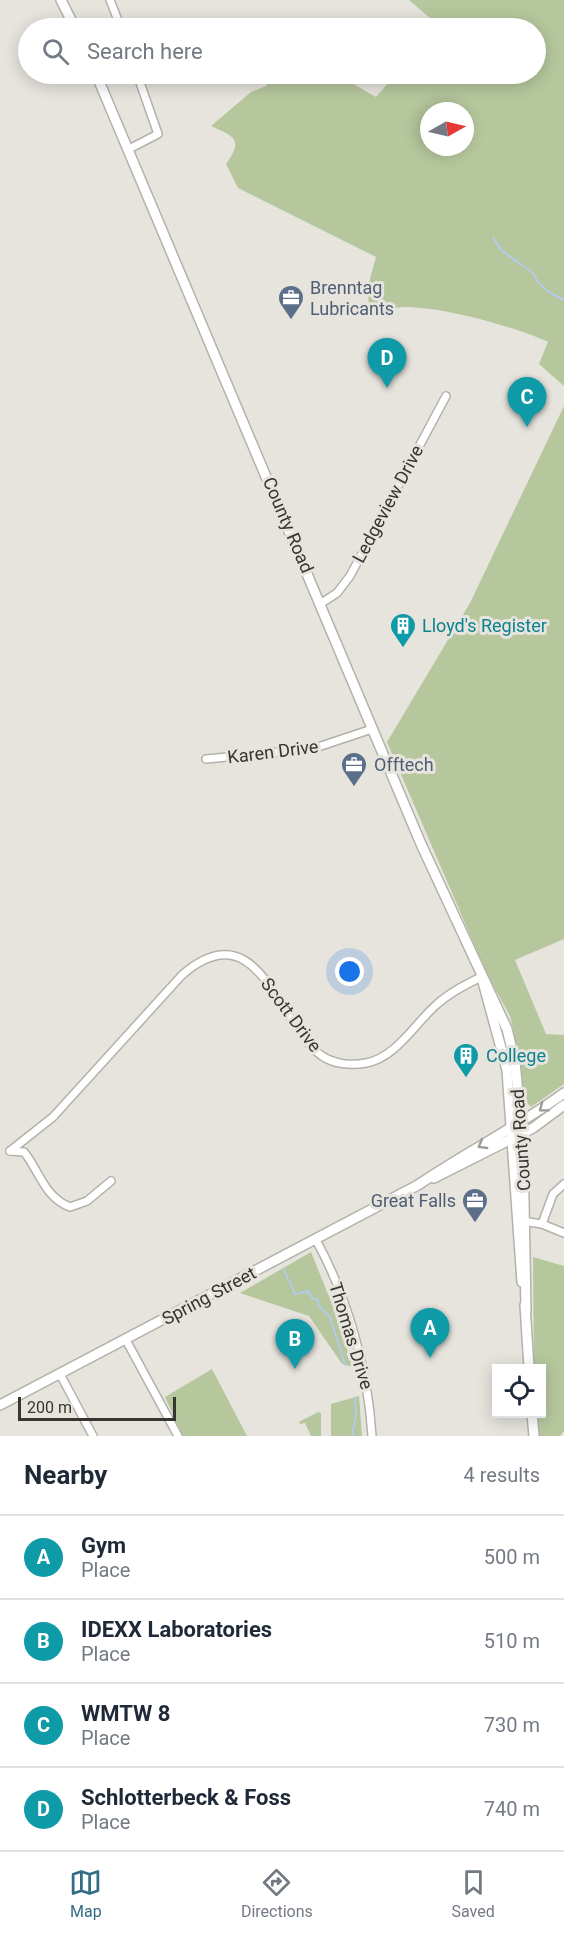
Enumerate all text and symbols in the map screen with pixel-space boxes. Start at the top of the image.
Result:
search box [18,18,546,84]
icon: search [39,35,72,68]
text: Search here [87,39,203,64]
north arrow [420,102,474,156]
place label: Brenntag Lubricants [310,277,394,319]
office icon: Brenntag Lubricants [276,283,306,321]
pin: D [368,338,406,388]
pin: C [508,378,546,427]
street label: Ledgeview Drive [348,441,427,566]
street label: County Road [259,474,318,576]
building icon: Lloyd's Register [388,611,418,649]
place label: Lloyd's Register [422,615,547,636]
street label: Karen Drive [226,736,320,767]
office icon: Offtech [339,750,369,788]
place label: Offtech [374,754,434,775]
your location [335,957,364,986]
street label: Scott Drive [257,974,326,1056]
building icon: College [451,1041,481,1079]
place label: College [486,1045,546,1066]
street label: County Road [506,1088,535,1192]
one-way arrow [539,1101,550,1112]
one-way arrow [478,1137,488,1149]
office icon: Great Falls [460,1186,490,1224]
place label: Great Falls [371,1190,456,1211]
street label: Spring Street [158,1262,259,1329]
street label: Thomas Drive [325,1280,378,1392]
pin: A [410,1308,450,1358]
pin: B [276,1320,314,1369]
map controls [492,1364,546,1418]
button: locate [492,1364,546,1418]
scale bar [18,1394,176,1422]
text: 200 m [27,1398,72,1417]
text: Nearby [24,1460,107,1490]
text: 4 results [464,1463,540,1487]
text: Gym [81,1533,126,1558]
text: A [37,1545,50,1569]
text: 500 m [484,1545,540,1569]
text: Place [81,1558,130,1582]
text: IDEXX Laboratories [81,1617,272,1642]
text: B [37,1629,50,1653]
text: 510 m [484,1629,540,1653]
text: Place [81,1642,130,1666]
text: WMTW 8 [81,1701,170,1726]
text: C [37,1713,50,1737]
text: 730 m [484,1713,540,1737]
text: Place [81,1726,130,1750]
text: Schlotterbeck & Foss [81,1785,291,1810]
text: D [37,1797,50,1821]
text: 740 m [484,1797,540,1821]
text: Place [81,1810,130,1834]
tab: Map [69,1866,102,1921]
tab: Directions [241,1866,313,1921]
tab: Saved [451,1866,495,1921]

